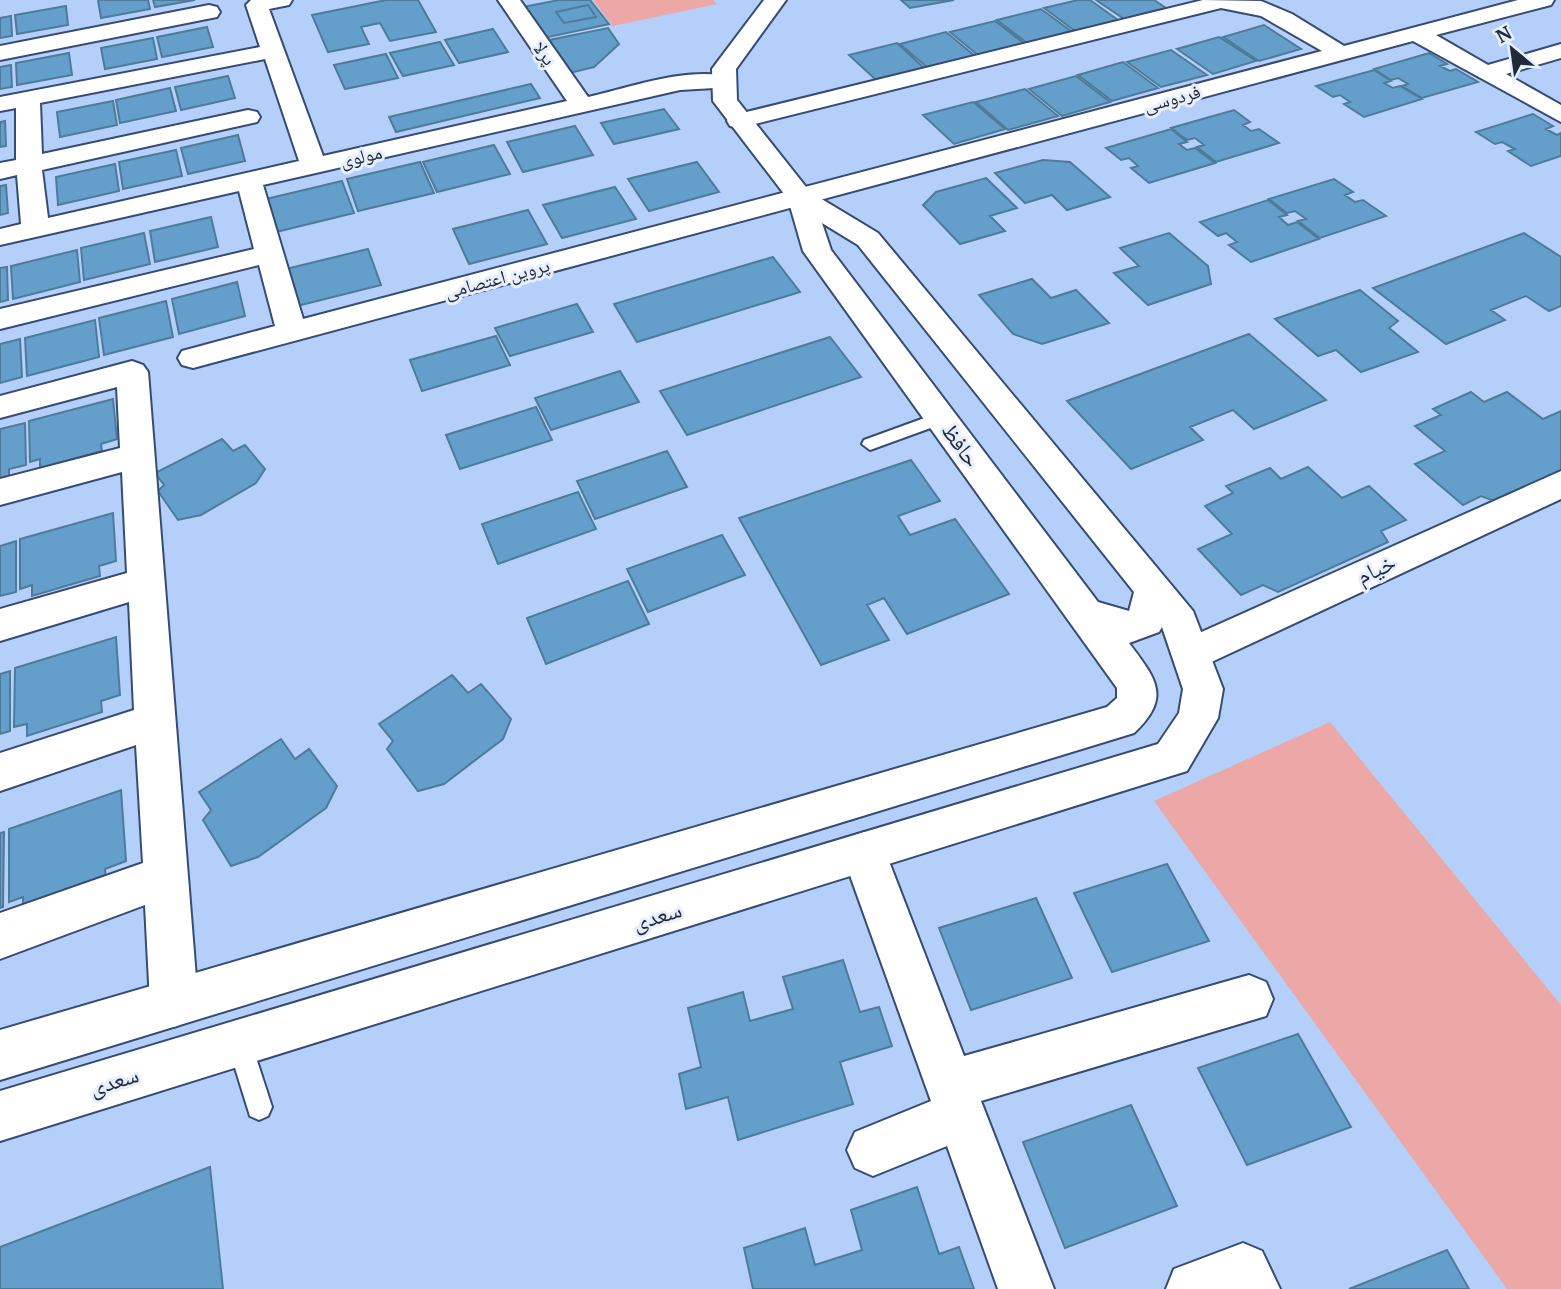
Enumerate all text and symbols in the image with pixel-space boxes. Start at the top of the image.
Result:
north arrow [1477,14,1547,84]
text: N [1491,19,1516,48]
street label: پرلا [528,36,563,70]
street label: فردوسی [1141,78,1203,117]
street label: مولوی [338,139,384,172]
street label: پروین اعتصامی [442,252,552,304]
street label: حافظ [935,416,988,473]
street label: خیام [1351,546,1401,592]
street label: سعدی [629,893,685,938]
street label: سعدی [86,1058,142,1103]

